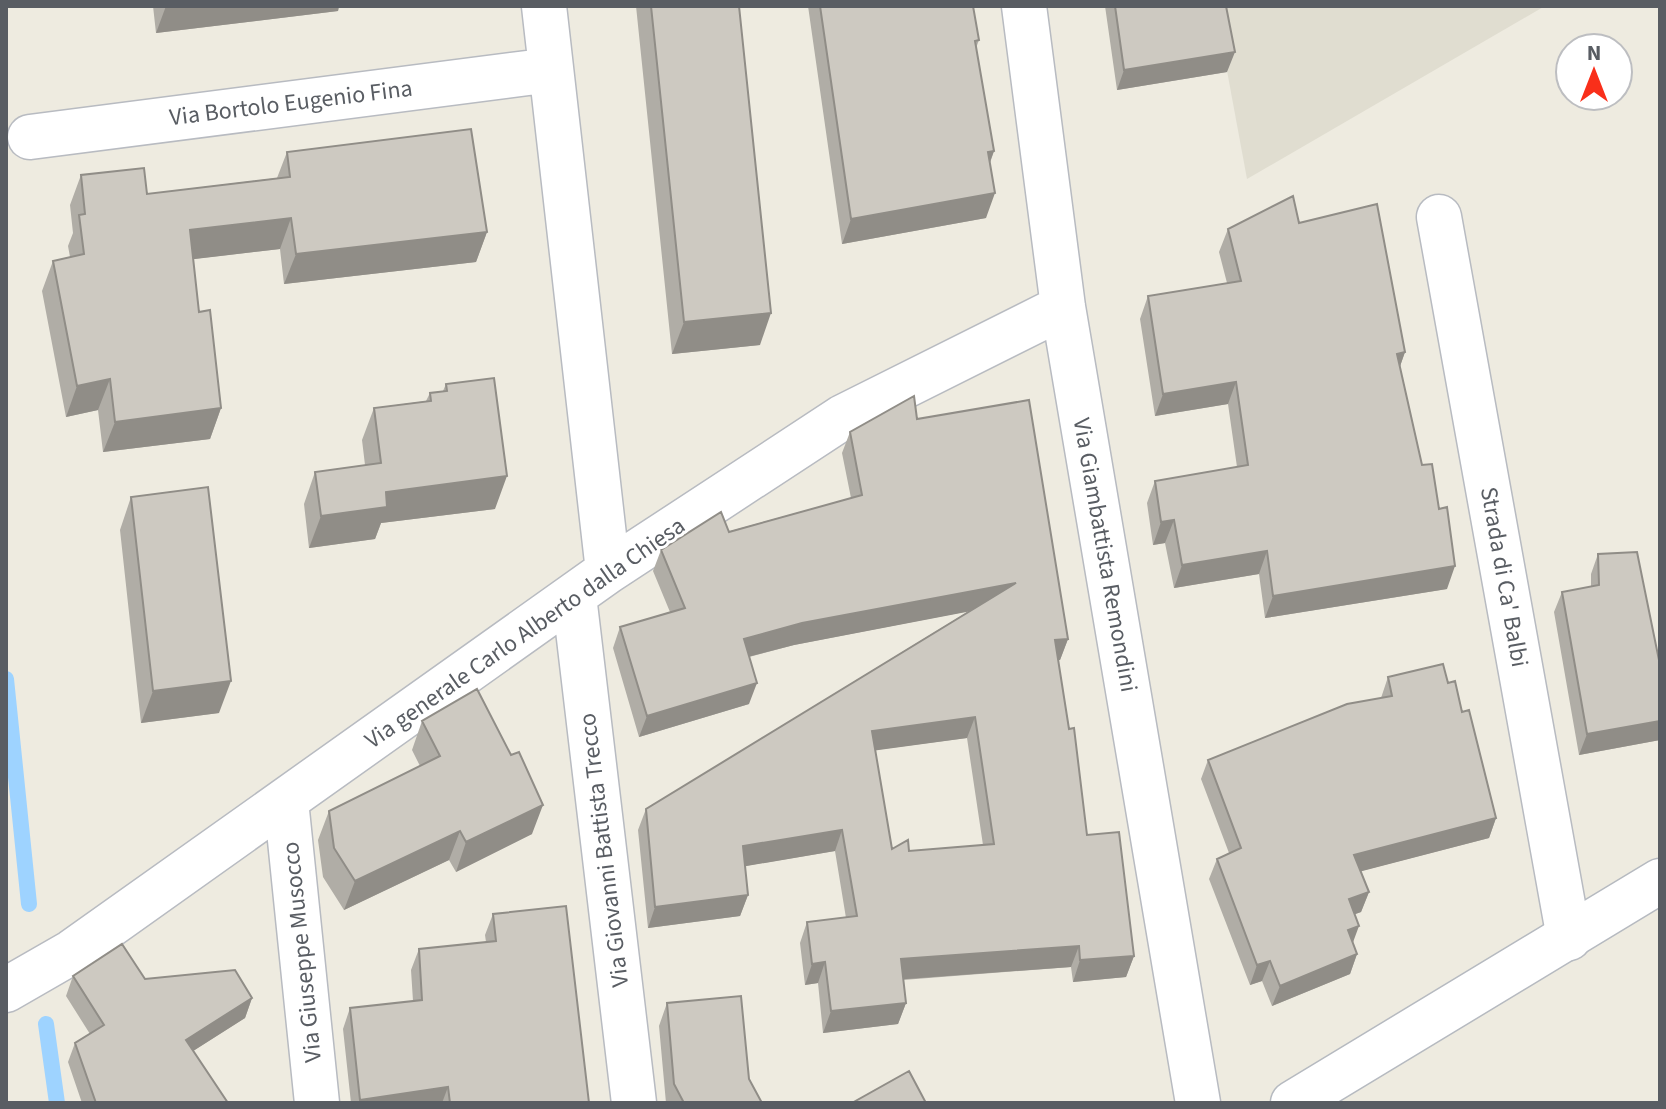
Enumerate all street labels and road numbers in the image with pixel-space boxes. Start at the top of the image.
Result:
street label: Via Bortolo Eugenio Fina [168,71,414,135]
street label: Via Giambattista Remondini [1064,415,1146,695]
street label: Strada di Ca' Balbi [1471,484,1537,670]
street label: Via generale Carlo Alberto dalla Chiesa [358,509,692,757]
street label: Via Giovanni Battista Trecco [570,711,638,989]
street label: Via Giuseppe Musocco [273,840,331,1064]

